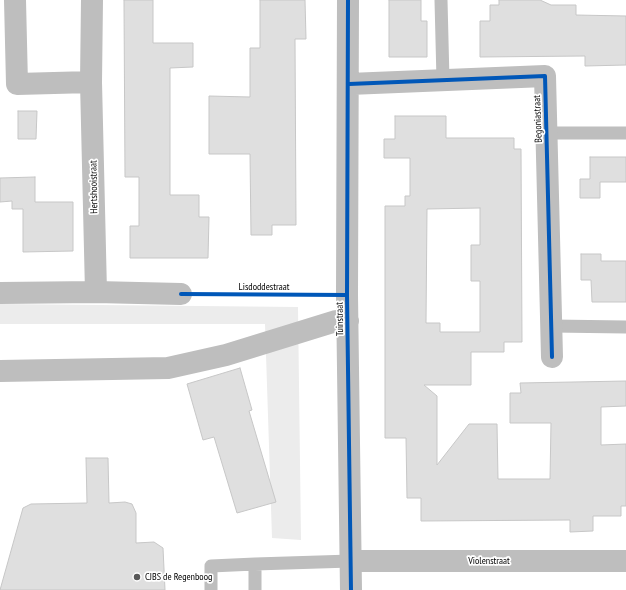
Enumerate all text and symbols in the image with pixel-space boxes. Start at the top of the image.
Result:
street label: Begoniastraat [531,95,545,143]
street label: Hertshooistraat [88,160,100,214]
street label: Lisdoddestraat [239,281,289,293]
street label: Tuinstraat [334,302,346,336]
street label: Violenstraat [468,555,510,567]
place label: CJBS de Regenboog [145,571,212,583]
marker: CJBS de Regenboog [132,572,142,582]

